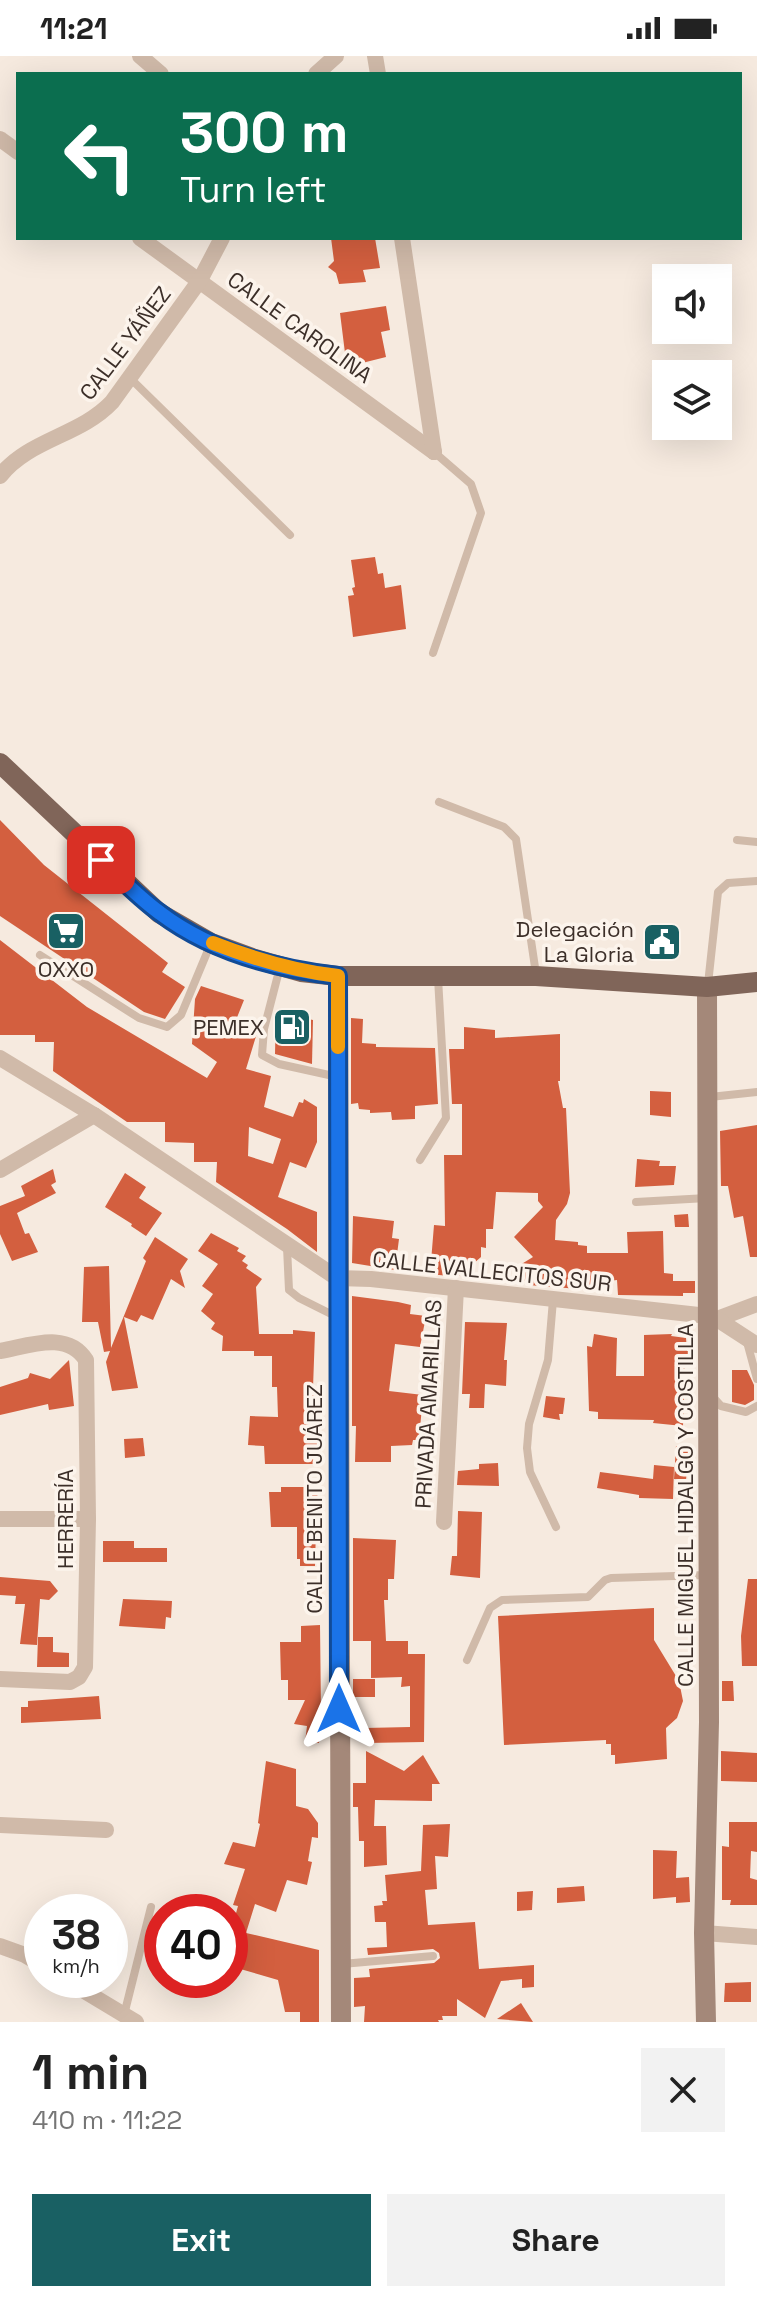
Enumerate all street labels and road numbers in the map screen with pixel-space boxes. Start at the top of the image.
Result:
street label: CALLE CAROLINA [222,265,378,389]
street label: CALLE YÁÑEZ [73,281,177,405]
street label: CALLE VALLECITOS SUR [371,1245,613,1297]
street label: PRIVADA AMARILLAS [409,1299,447,1509]
street label: CALLE MIGUEL HIDALGO Y COSTILLA [671,1323,699,1687]
street label: CALLE BENITO JUÁREZ [300,1384,328,1614]
street label: HERRERÍA [51,1469,79,1569]

